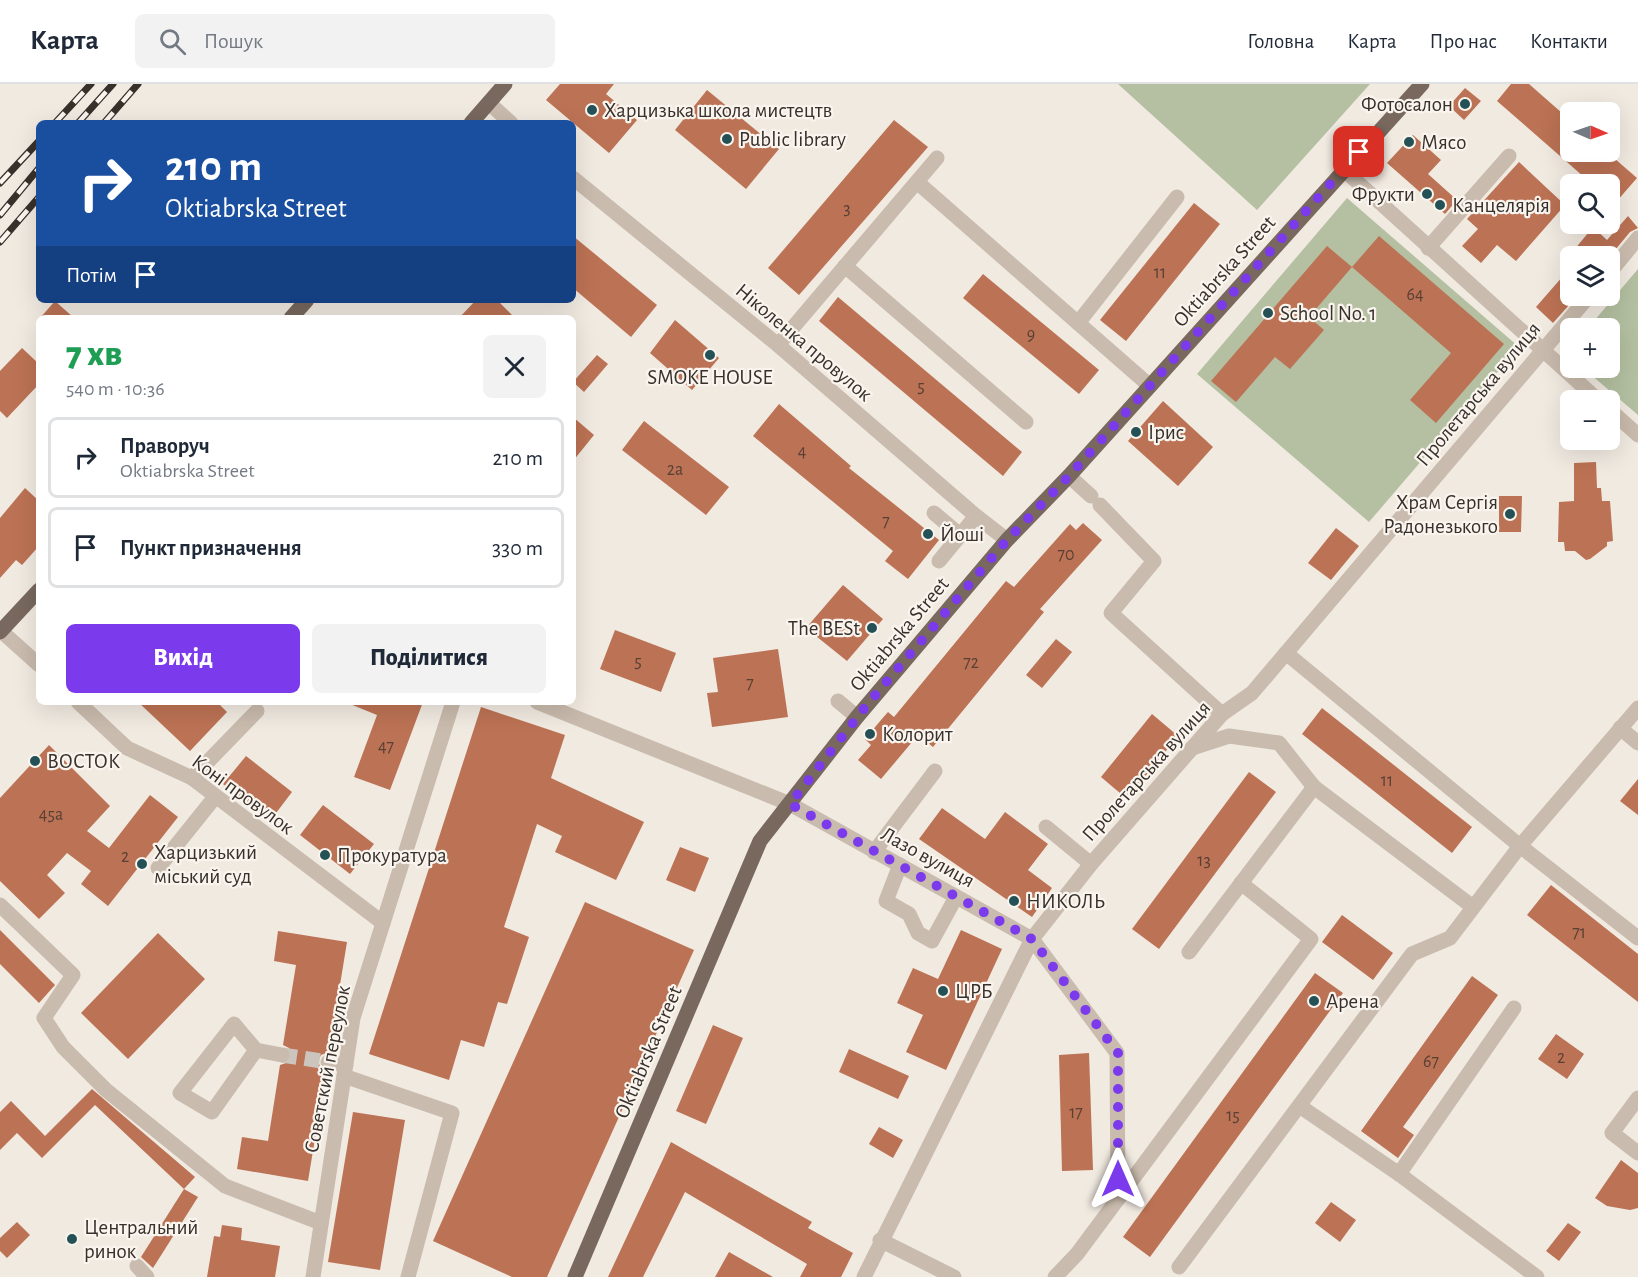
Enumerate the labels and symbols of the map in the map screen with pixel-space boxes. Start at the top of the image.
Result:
place label: Фотосалон [1361,94,1453,115]
marker: Фотосалон [1458,97,1472,111]
place label: Харцизька школа мистецтв [604,100,832,121]
north arrow [1560,102,1620,162]
marker: Харцизька школа мистецтв [585,103,599,117]
pin [1333,126,1384,177]
place label: Public library [739,129,846,150]
marker: Public library [720,132,734,146]
place label: Мясо [1421,132,1466,153]
marker: Мясо [1402,135,1416,149]
place label: Фрукти [1352,184,1415,205]
marker: Фрукти [1420,187,1434,201]
place label: Канцелярія [1452,195,1550,216]
marker: Канцелярія [1433,198,1447,212]
house number: 3 [843,200,851,218]
street label: Oktiabrska Street [1169,212,1280,331]
house number: 11 [1154,264,1166,282]
street label: Ніколенка провулок [731,279,876,406]
house number: 64 [1406,286,1424,304]
place label: School No. 1 [1280,303,1377,324]
marker: School No. 1 [1261,306,1275,320]
street label: Пролетарська вулиця [1412,318,1545,470]
house number: 9 [1027,326,1035,344]
marker: SMOKE HOUSE [703,348,717,362]
place label: SMOKE HOUSE [647,367,773,388]
house number: 5 [917,378,925,396]
place label: Ірис [1148,422,1184,443]
marker: Ірис [1129,425,1143,439]
house number: 4 [798,443,807,461]
house number: 2а [667,461,683,479]
place label: Храм Сергія Радонезького [1383,492,1498,537]
marker: Храм Сергія Радонезького [1503,507,1517,521]
house number: 7 [882,513,890,531]
place label: Йоші [940,523,984,545]
marker: Йоші [921,527,935,541]
house number: 70 [1057,546,1075,564]
street label: Oktiabrska Street [846,573,953,695]
place label: The BESt [788,618,860,639]
marker: The BESt [865,621,879,635]
house number: 5 [634,653,642,671]
house number: 72 [963,654,979,672]
house number: 7 [746,675,754,693]
street label: Пролетарська вулиця [1078,697,1215,846]
place label: Колорит [882,724,953,745]
marker: Колорит [863,727,877,741]
house number: 47 [378,738,394,756]
street label: Коні провулок [188,750,298,839]
place label: ВОСТОК [47,751,120,772]
marker: ВОСТОК [28,754,42,768]
house number: 11 [1381,772,1393,790]
house number: 45а [39,806,63,824]
street label: Лазо вулиця [877,823,978,892]
place label: Харцизький міський суд [154,842,257,887]
place label: Прокуратура [337,845,447,866]
house number: 2 [121,848,129,866]
marker: Прокуратура [318,848,332,862]
house number: 13 [1197,852,1211,870]
marker: Харцизький міський суд [135,857,149,871]
place label: НИКОЛЬ [1026,891,1105,912]
marker: НИКОЛЬ [1007,894,1021,908]
house number: 71 [1572,924,1586,942]
place label: ЦРБ [955,981,993,1002]
street label: Советский переулок [301,983,354,1155]
street label: Oktiabrska Street [611,983,686,1121]
marker: ЦРБ [936,984,950,998]
place label: Арена [1326,991,1379,1012]
marker: Арена [1307,994,1321,1008]
house number: 2 [1557,1049,1565,1067]
house number: 67 [1423,1053,1439,1071]
house number: 17 [1069,1104,1083,1122]
house number: 15 [1226,1107,1240,1125]
position arrow [1086,1147,1150,1211]
place label: Центральний ринок [84,1217,198,1262]
marker: Центральний ринок [65,1232,79,1246]

